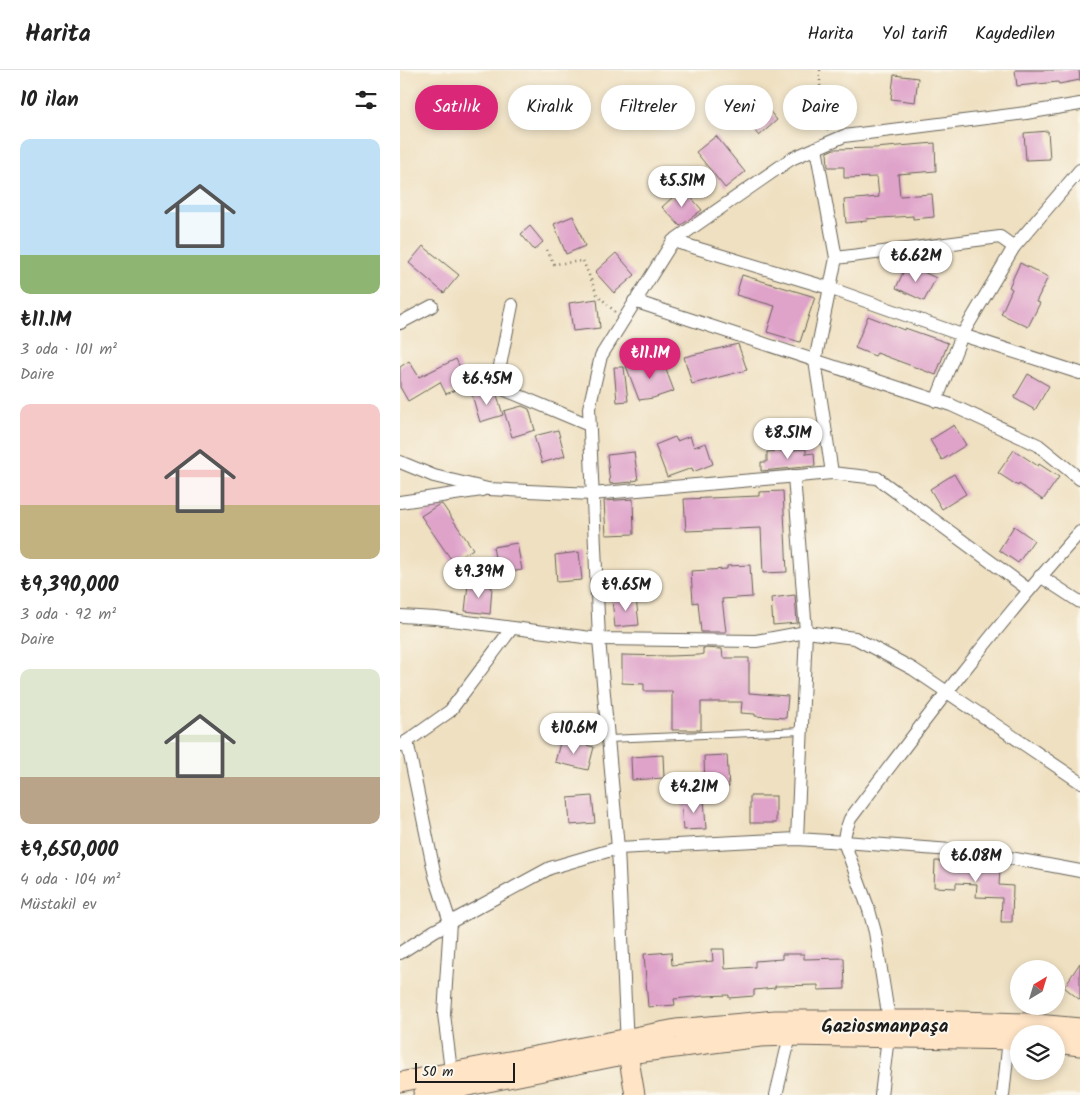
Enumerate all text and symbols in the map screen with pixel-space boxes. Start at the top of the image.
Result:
text: Harita [25,15,91,54]
text: Harita [808,20,854,49]
text: Yol tarifi [882,20,947,49]
text: Kaydedilen [975,20,1055,49]
text: 10 ilan [20,84,79,117]
chip: Satılık [415,85,498,130]
chip: Kiralık [508,85,591,130]
chip: Filtreler [601,85,695,130]
chip: Yeni [705,85,773,130]
chip: Daire [783,85,857,130]
icon: filters [352,86,380,114]
pin: ₺5.51M [641,166,723,208]
text: ₺5.51M [659,169,705,194]
icon: home [155,171,245,261]
pin: ₺6.62M [875,240,957,283]
text: ₺6.62M [890,244,942,269]
text: ₺11.1M [20,304,71,337]
text: 3 oda · 101 m² [20,337,117,362]
pin: ₺11.1M [609,338,691,380]
text: ₺11.1M [630,341,670,366]
text: Daire [20,362,54,387]
pin: ₺6.45M [446,364,528,406]
text: ₺6.45M [462,367,512,392]
pin: ₺8.51M [747,418,829,460]
text: ₺8.51M [764,421,812,446]
icon: home [155,436,245,526]
pin: ₺9.39M [438,556,520,599]
text: ₺9.39M [454,560,504,585]
text: ₺9,390,000 [20,569,118,602]
pin: ₺9.65M [585,570,667,612]
text: ₺9.65M [601,573,651,598]
text: 3 oda · 92 m² [20,602,116,627]
text: Daire [20,627,54,652]
icon: home [155,701,245,791]
pin: ₺10.6M [533,712,615,755]
text: ₺10.6M [551,716,597,741]
pin: ₺4.21M [653,772,735,814]
text: ₺4.21M [670,775,718,800]
text: ₺9,650,000 [20,834,118,867]
pin: ₺6.08M [935,840,1017,883]
text: ₺6.08M [950,844,1002,869]
text: 4 oda · 104 m² [20,867,121,892]
text: Müstakil ev [20,892,96,917]
north arrow [1010,960,1065,1015]
map controls [1010,960,1065,1080]
district label: Gaziosmanpaşa [822,1012,949,1042]
button: layers [1010,1025,1065,1080]
scale bar [415,1060,515,1083]
text: 50 m [422,1061,453,1083]

